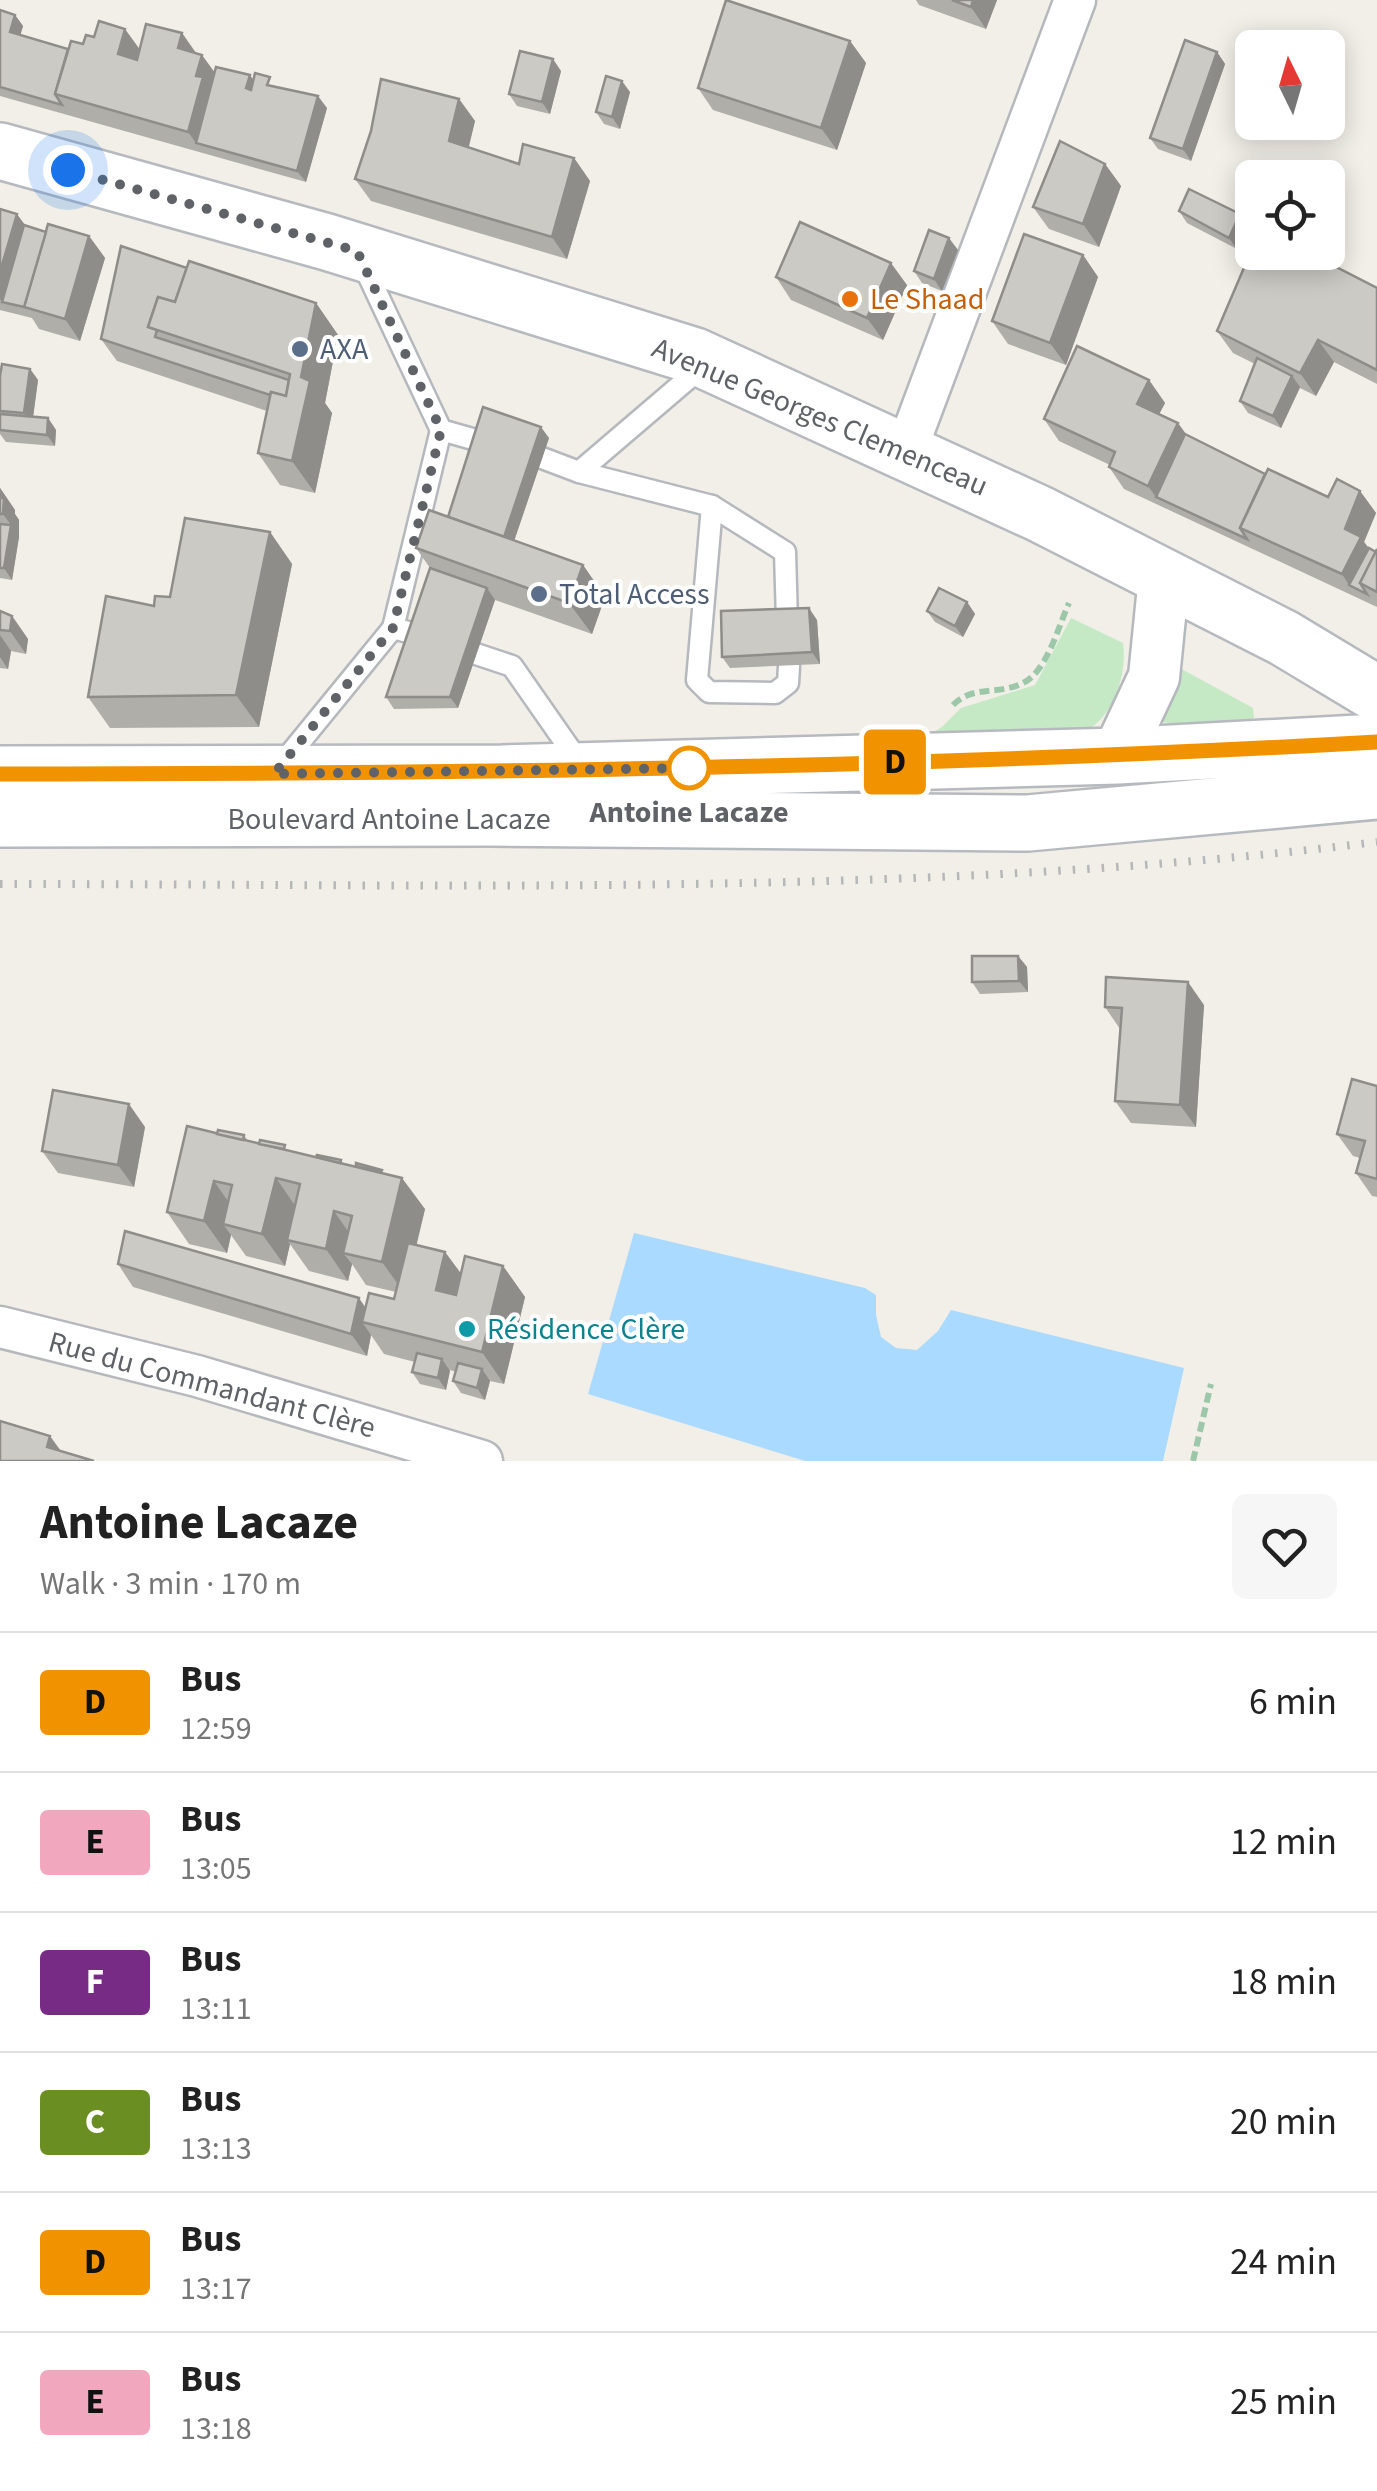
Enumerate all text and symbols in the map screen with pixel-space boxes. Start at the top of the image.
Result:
north arrow [1235,30,1345,140]
map controls [1235,30,1345,270]
your location [43,145,93,195]
button: locate [1235,160,1345,270]
place label: Le Shaad [870,278,984,321]
marker: Le Shaad [839,288,861,310]
street label: Avenue Georges Clemenceau [645,327,995,507]
place label: AXA [320,328,369,371]
marker: AXA [289,338,311,360]
place label: Total Access [559,573,710,616]
marker: Total Access [528,583,550,605]
line badge: D [862,730,928,794]
text: D [884,737,906,787]
marker: Antoine Lacaze [668,747,710,789]
place label: Antoine Lacaze [589,791,788,834]
street label: Boulevard Antoine Lacaze [227,798,551,841]
place label: Résidence Clère [487,1308,685,1351]
marker: Résidence Clère [456,1318,478,1340]
street label: Rue du Commandant Clère [44,1321,380,1449]
text: Antoine Lacaze [40,1489,358,1557]
button: heart [1232,1494,1337,1599]
text: Walk · 3 min · 170 m [40,1561,301,1607]
text: Bus [180,1652,241,1706]
text: 6 min [1249,1675,1337,1729]
text: D [84,1677,106,1727]
text: 12:59 [180,1706,252,1752]
text: Bus [180,1792,241,1846]
text: 12 min [1230,1815,1337,1869]
text: E [85,1817,105,1867]
text: 13:05 [180,1846,252,1892]
text: Bus [180,1932,241,1986]
text: 18 min [1230,1955,1337,2009]
text: F [86,1957,104,2007]
text: 13:11 [180,1986,252,2032]
text: Bus [180,2072,241,2126]
text: 20 min [1230,2095,1337,2149]
text: C [85,2097,105,2147]
text: 13:13 [180,2126,252,2172]
text: Bus [180,2212,241,2266]
text: 24 min [1230,2235,1337,2289]
text: D [84,2237,106,2287]
text: 13:17 [180,2266,252,2312]
text: Bus [180,2352,241,2406]
text: 25 min [1230,2375,1337,2429]
text: E [85,2377,105,2427]
text: 13:18 [180,2406,252,2452]

